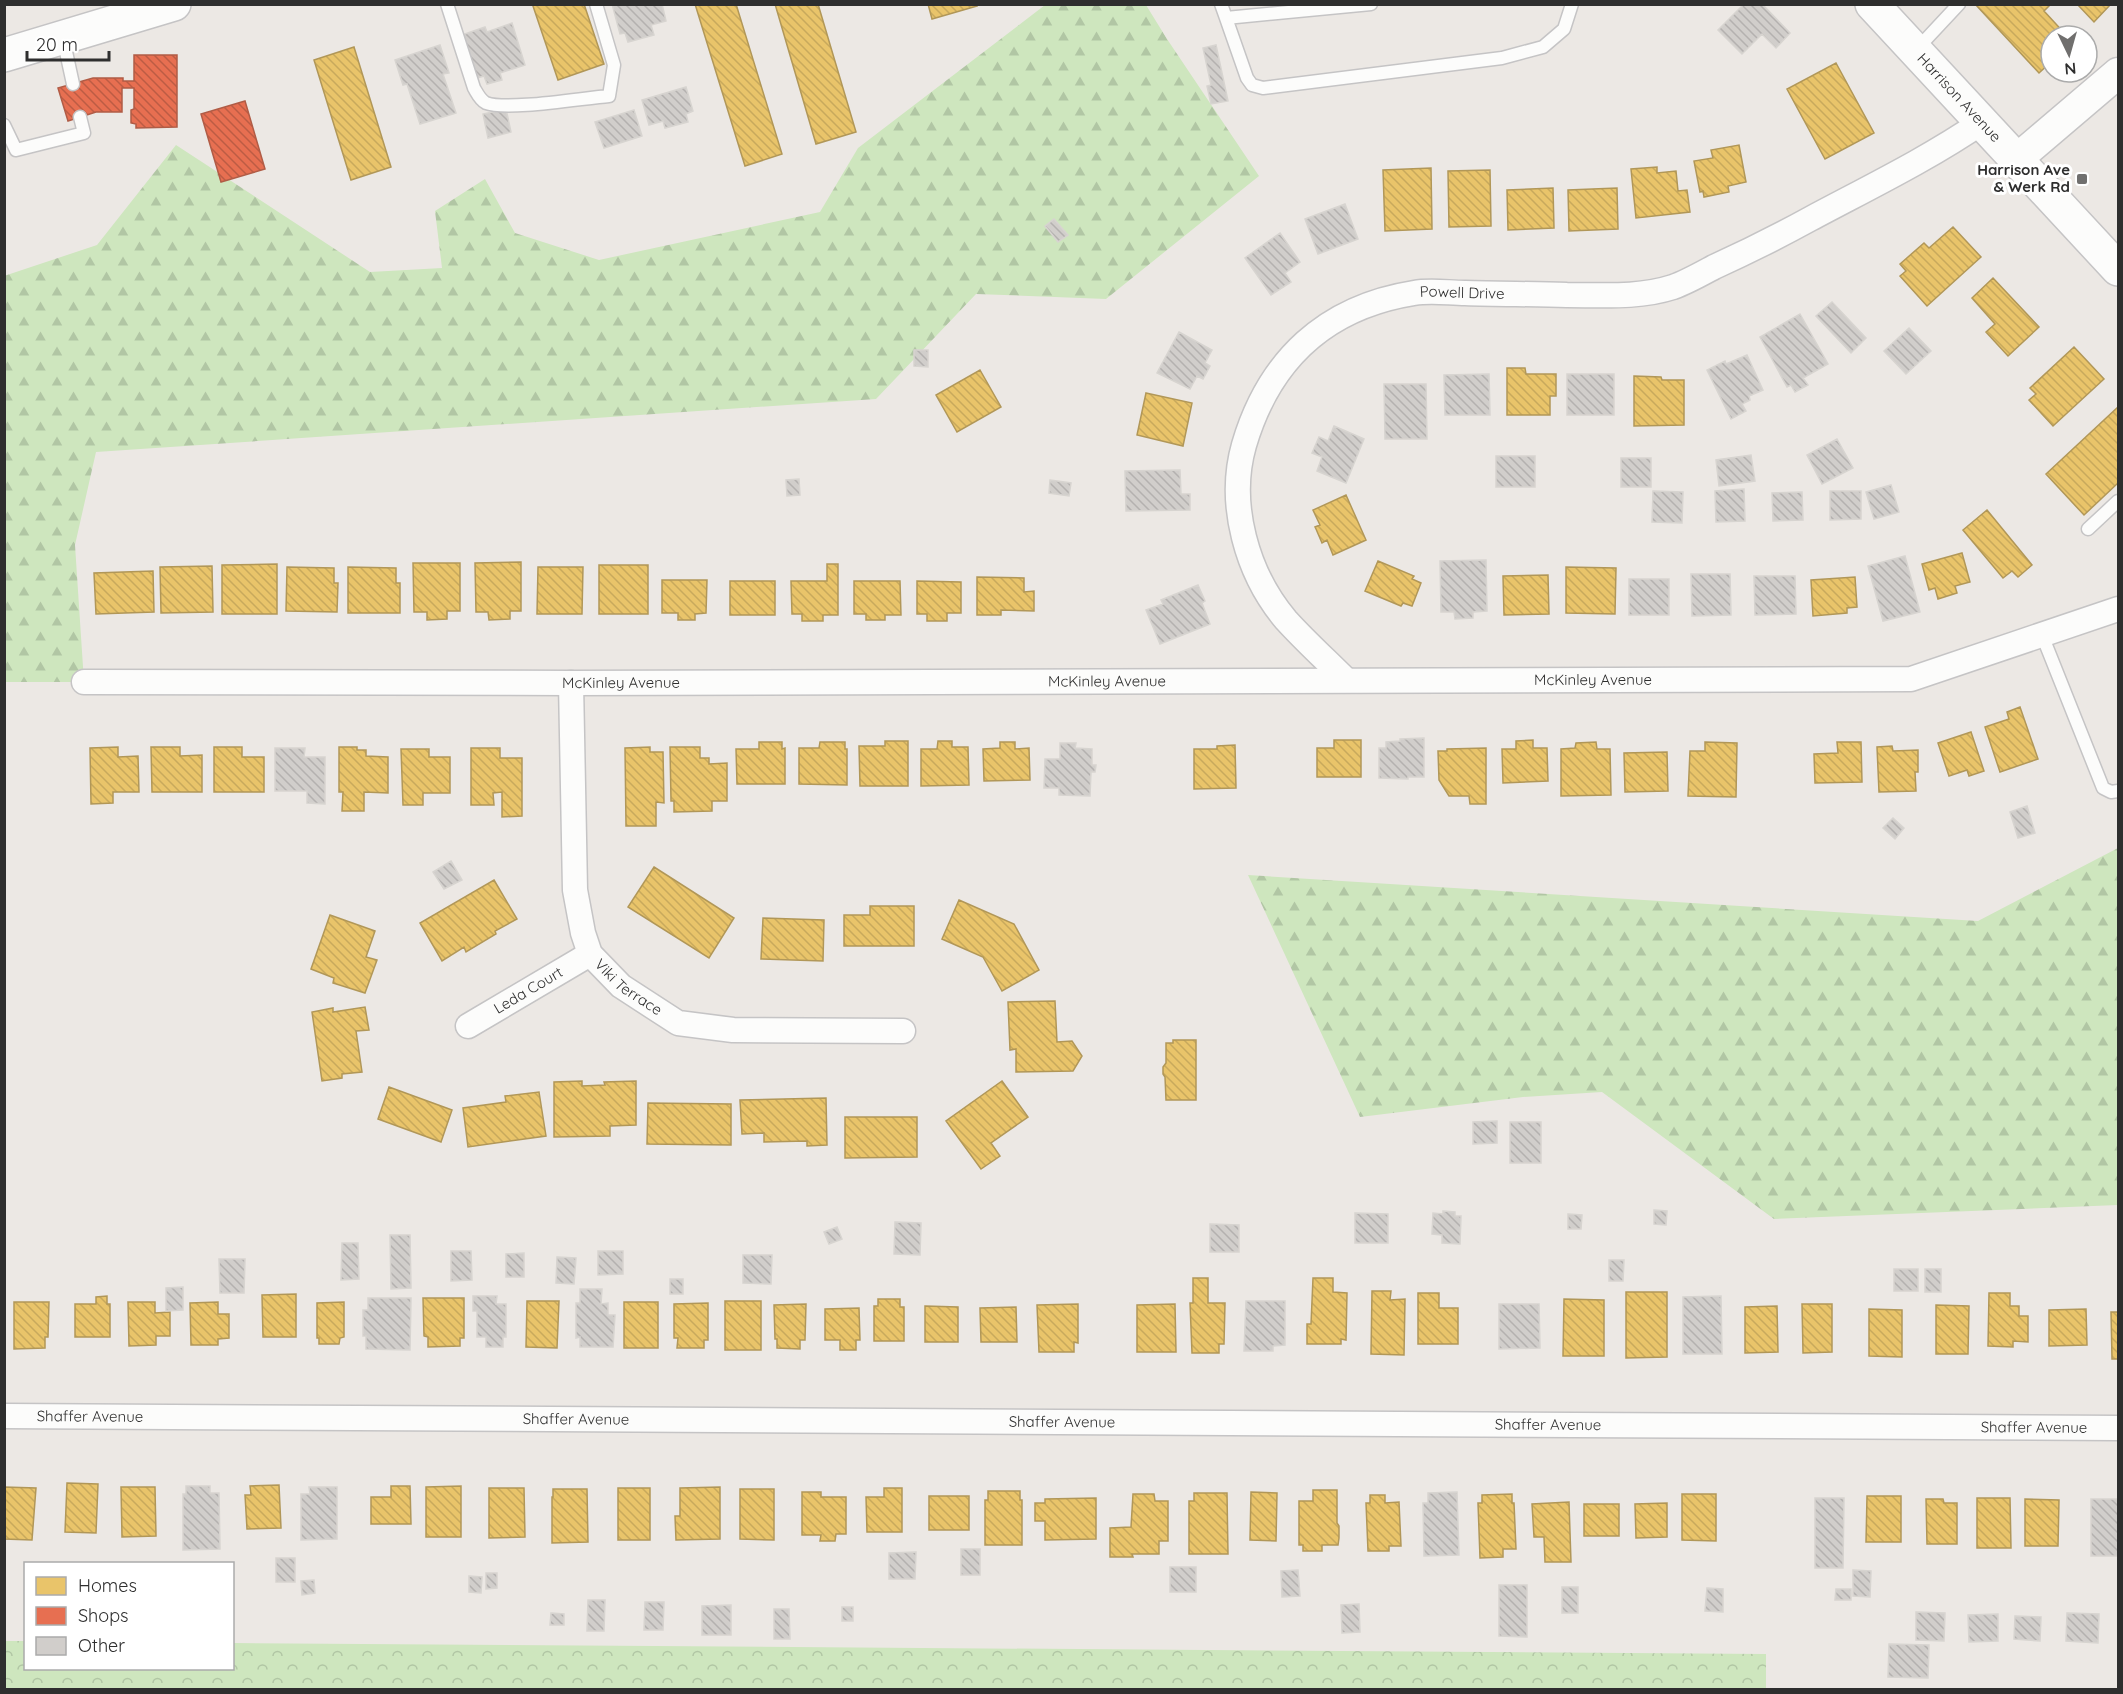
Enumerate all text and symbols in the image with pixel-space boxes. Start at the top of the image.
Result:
scale bar [27,24,110,62]
north arrow [2039,24,2099,84]
text: 20 m [36,33,78,56]
street label: Harrison Avenue [1913,49,2006,146]
text: N [2064,58,2077,79]
place label: Harrison Ave & Werk Rd [1977,160,2070,196]
marker: Harrison Ave & Werk Rd [2075,172,2089,186]
street label: Powell Drive [1419,282,1505,303]
street label: McKinley Avenue [1534,670,1652,689]
street label: McKinley Avenue [1048,671,1166,691]
street label: McKinley Avenue [562,673,680,692]
street label: Viki Terrace [591,955,666,1019]
street label: Leda Court [490,962,566,1018]
street label: Shaffer Avenue [37,1406,143,1426]
street label: Shaffer Avenue [523,1409,629,1429]
street label: Shaffer Avenue [1009,1412,1115,1431]
street label: Shaffer Avenue [1495,1414,1601,1434]
street label: Shaffer Avenue [1981,1417,2087,1437]
legend [24,1562,234,1670]
text: Homes [78,1574,137,1597]
text: Shops [78,1604,129,1627]
text: Other [78,1634,125,1657]

